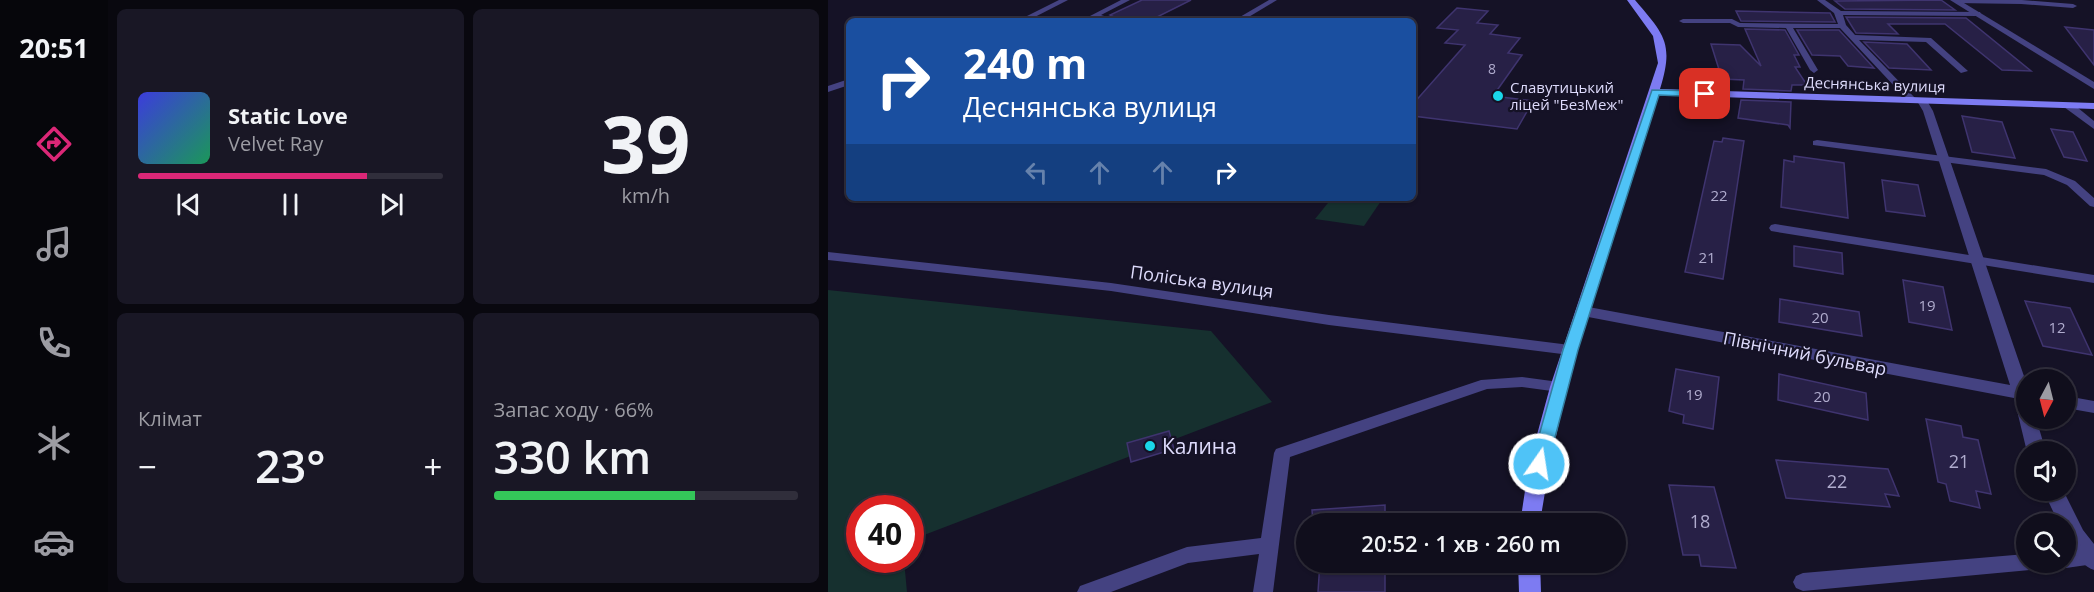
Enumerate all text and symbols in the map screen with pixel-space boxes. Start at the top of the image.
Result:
text: 20:51 [19,29,89,66]
text: 240 m [963,34,1087,91]
icon: right [864,42,942,120]
house number: 8 [1488,59,1496,78]
pin [1679,68,1730,119]
street label: Деснянська вулиця [1804,72,1946,96]
place label: Славутицький ліцей "БезМеж" [1510,77,1623,114]
icon: arrive [1688,77,1721,110]
text: Деснянська вулиця [963,88,1217,125]
marker: Славутицький ліцей "БезМеж" [1491,89,1505,103]
text: 39 [601,90,690,196]
text: Static Love [228,100,348,130]
icon: directions [33,123,75,165]
text: Velvet Ray [228,130,323,157]
icon: left [1020,156,1053,189]
icon: ahead [1083,156,1116,189]
icon: ahead [1146,156,1179,189]
icon: right [1209,156,1242,189]
text: km/h [621,182,670,209]
house number: 22 [1710,185,1728,205]
icon: previous [172,188,205,221]
icon: pause [274,188,307,221]
icon: next [375,188,408,221]
icon: music [33,223,75,265]
house number: 21 [1698,247,1716,267]
street label: Поліська вулиця [1129,259,1275,303]
house number: 19 [1918,295,1936,315]
house number: 20 [1811,307,1829,327]
house number: 12 [2048,317,2066,337]
icon: phone [33,322,75,364]
street label: Північний бульвар [1721,325,1889,381]
north arrow [2016,369,2076,429]
map controls [2016,369,2076,573]
house number: 19 [1685,384,1703,404]
house number: 20 [1813,386,1831,406]
text: Запас ходу · 66% [494,396,654,423]
text: Клімат [138,405,202,432]
icon: climate [33,422,75,464]
text: 330 km [494,426,651,487]
place label: Калина [1162,432,1237,460]
position arrow [1507,432,1571,496]
text: 23° [255,435,326,496]
marker: Калина [1143,439,1157,453]
button: sound [2016,441,2076,501]
text: − [138,444,157,489]
text: + [424,444,442,489]
house number: 21 [1949,449,1969,473]
house number: 22 [1827,469,1847,493]
speed limit sign: 40 [846,495,924,573]
house number: 18 [1690,509,1710,533]
button: search [2016,513,2076,573]
icon: car [33,521,75,563]
text: 20:52 · 1 хв · 260 m [1361,528,1561,558]

